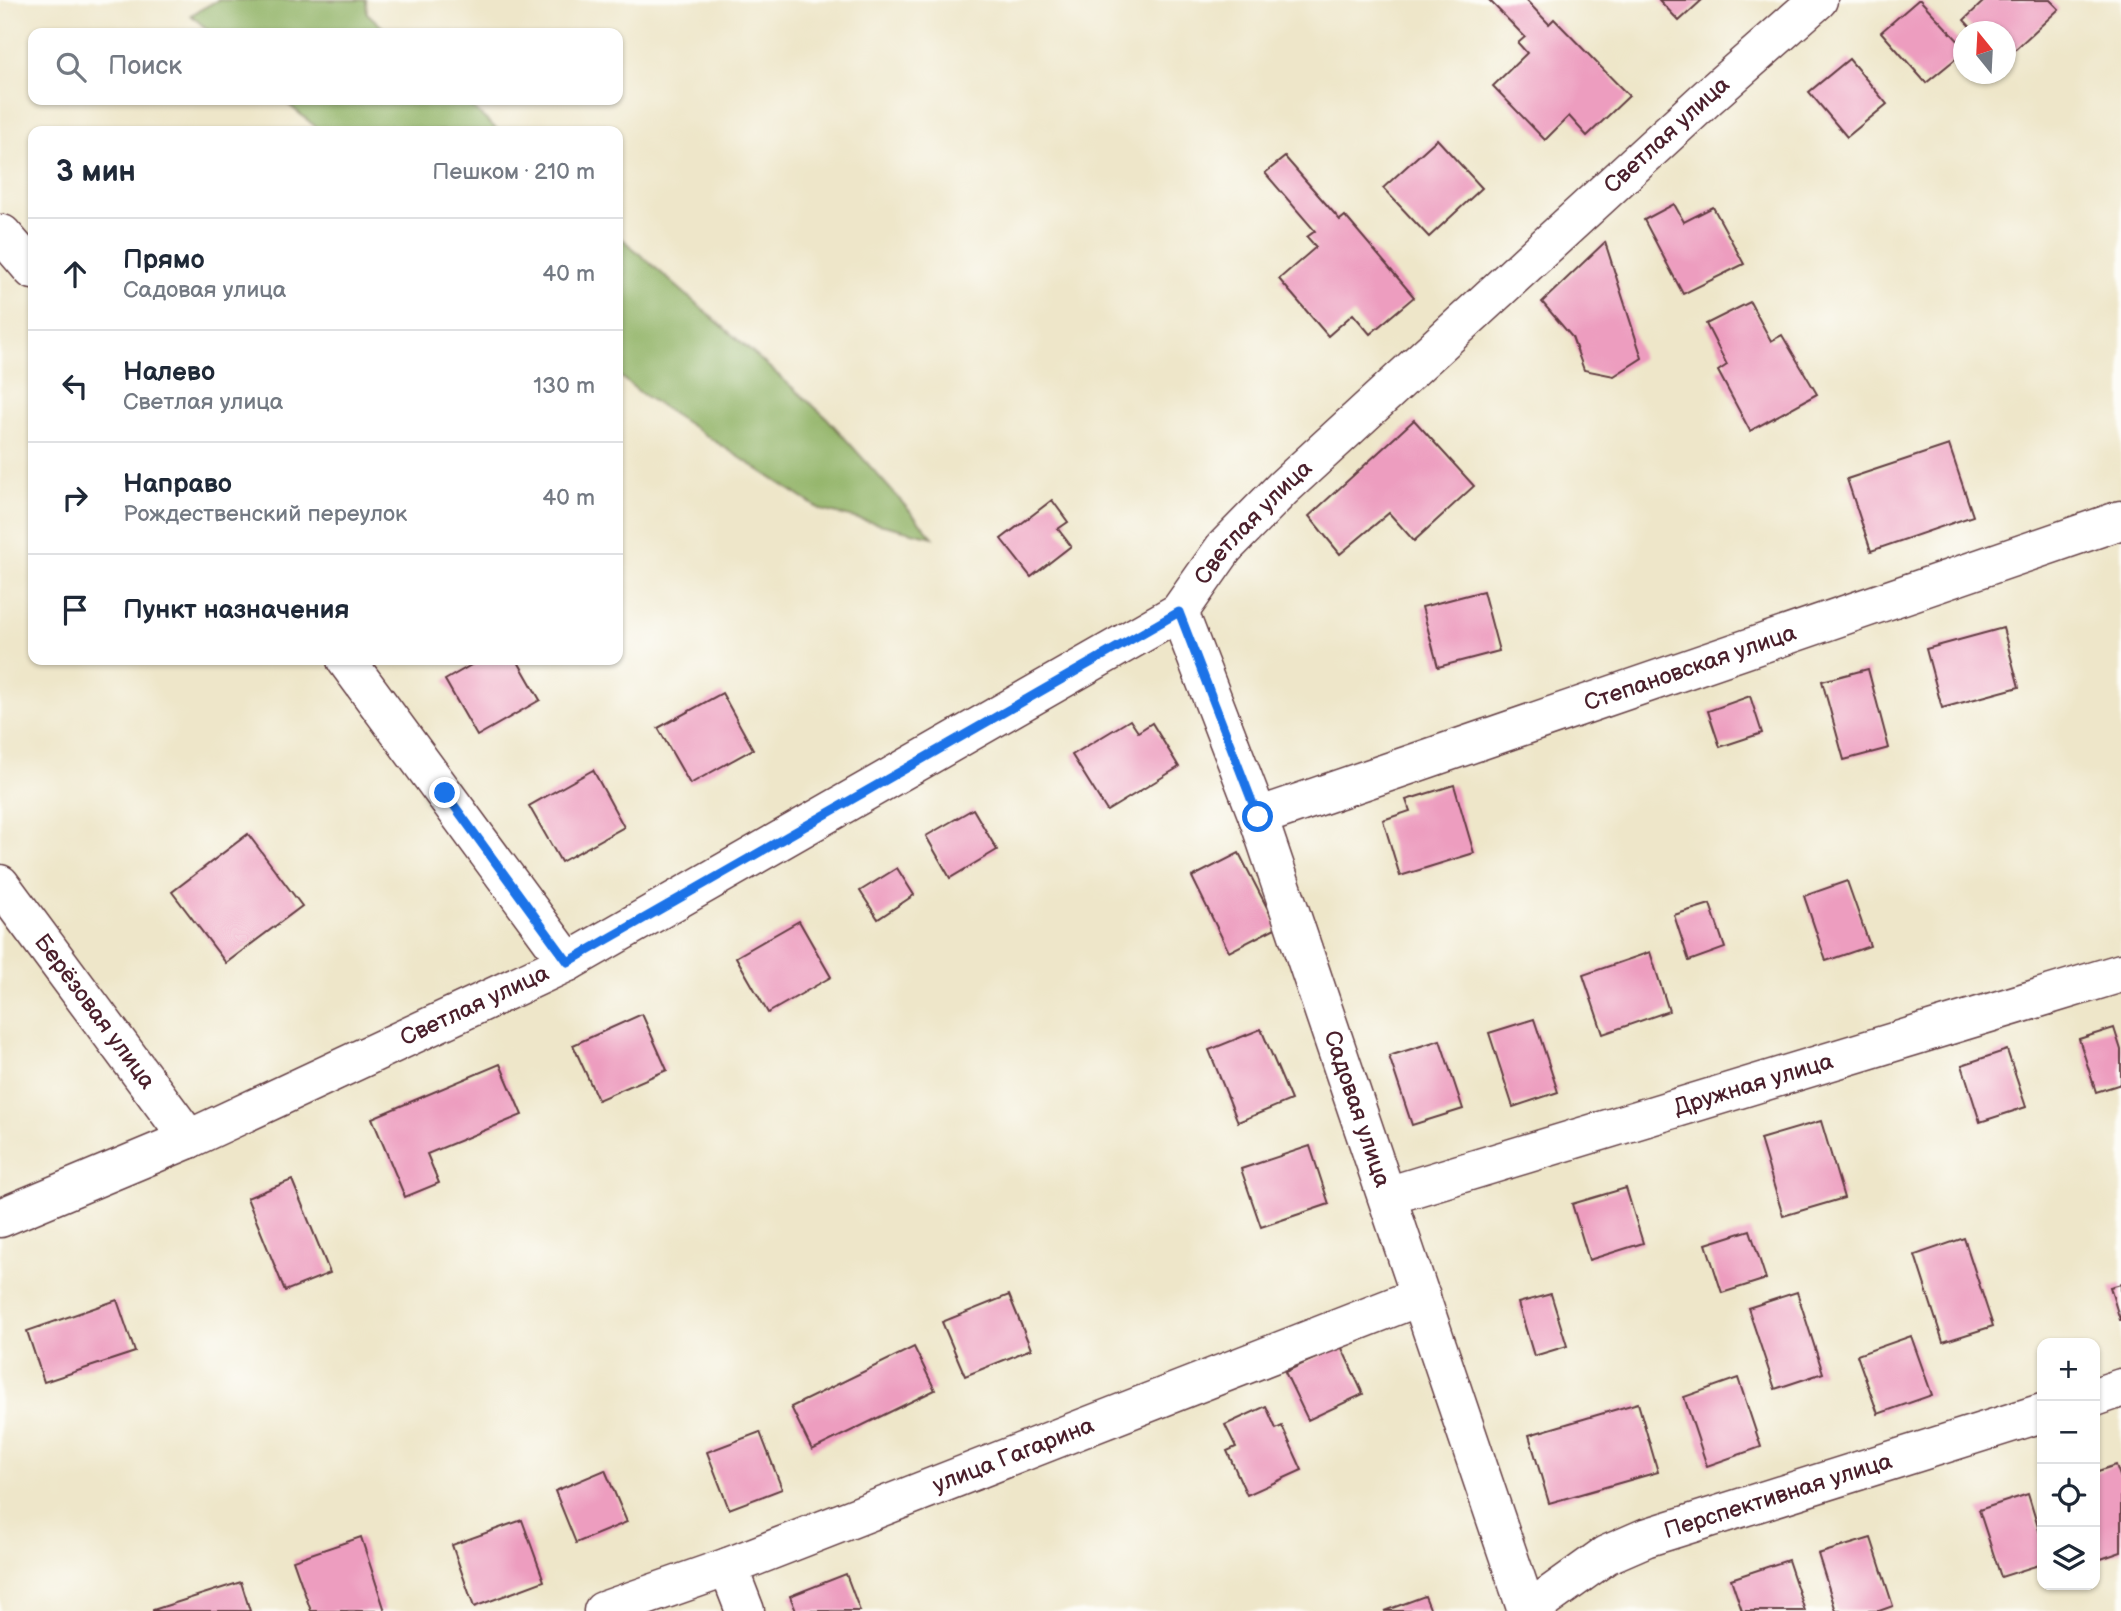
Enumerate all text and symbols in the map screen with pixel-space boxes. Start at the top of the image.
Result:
north arrow [1953,21,2016,84]
search box [28,28,623,105]
icon: search [52,48,90,86]
text: Поиск [108,51,182,82]
street label: Светлая улица [1598,70,1736,200]
text: 3 мин [56,154,136,190]
text: Пешком · 210 m [432,158,595,186]
text: Прямо [123,245,205,276]
icon: ahead [56,255,94,293]
text: 40 m [542,260,595,288]
text: Садовая улица [123,276,286,304]
text: Налево [123,357,215,388]
icon: left [56,367,94,405]
text: 130 m [533,372,595,400]
text: Светлая улица [123,388,283,416]
street label: Светлая улица [1189,454,1318,590]
text: Направо [123,469,232,500]
icon: right [56,479,94,517]
text: 40 m [542,484,595,512]
text: Рождественский переулок [123,500,407,528]
icon: arrive [56,591,94,629]
text: Пункт назначения [123,595,349,626]
street label: Степановская улица [1580,619,1800,718]
route end [429,777,460,808]
route start [1242,801,1273,832]
street label: Берёзовая улица [28,929,161,1095]
street label: Светлая улица [396,959,554,1052]
street label: Садовая улица [1317,1027,1397,1191]
street label: Дружная улица [1670,1047,1837,1122]
map controls [2037,1338,2100,1590]
button: + [2037,1338,2100,1401]
button: − [2037,1401,2100,1464]
street label: улица Гагарина [929,1411,1098,1499]
street label: Перспективная улица [1660,1447,1896,1545]
button: locate [2037,1464,2100,1527]
button: layers [2037,1527,2100,1590]

